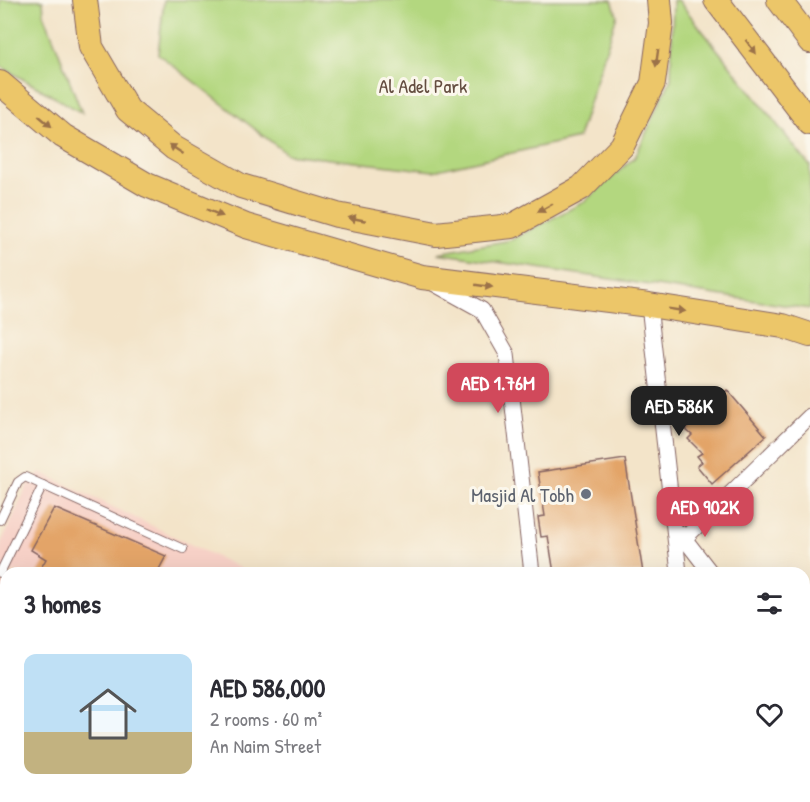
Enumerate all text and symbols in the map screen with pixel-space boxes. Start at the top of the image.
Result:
one-way arrow [745,39,757,54]
one-way arrow [652,49,661,68]
park label: Al Adel Park [379,72,467,99]
one-way arrow [37,114,53,127]
one-way arrow [168,143,185,154]
one-way arrow [536,203,553,213]
one-way arrow [206,209,224,218]
one-way arrow [347,214,366,223]
one-way arrow [474,281,493,290]
one-way arrow [668,305,687,314]
pin: AED 1.76M [429,363,567,414]
text: AED 1.76M [461,369,535,396]
pin: AED 586K [617,386,741,437]
text: AED 586K [645,392,713,419]
place label: Masjid Al Tobh [471,481,574,508]
marker: Masjid Al Tobh [579,487,593,501]
pin: AED 902K [643,487,767,538]
text: AED 902K [671,493,739,520]
text: 3 homes [24,586,101,621]
icon: filters [753,587,786,620]
text: AED 586,000 [210,670,325,705]
icon: home [72,678,144,750]
icon: heart [753,698,786,731]
text: 2 rooms · 60 m² [210,705,322,732]
text: An Naim Street [210,732,321,759]

